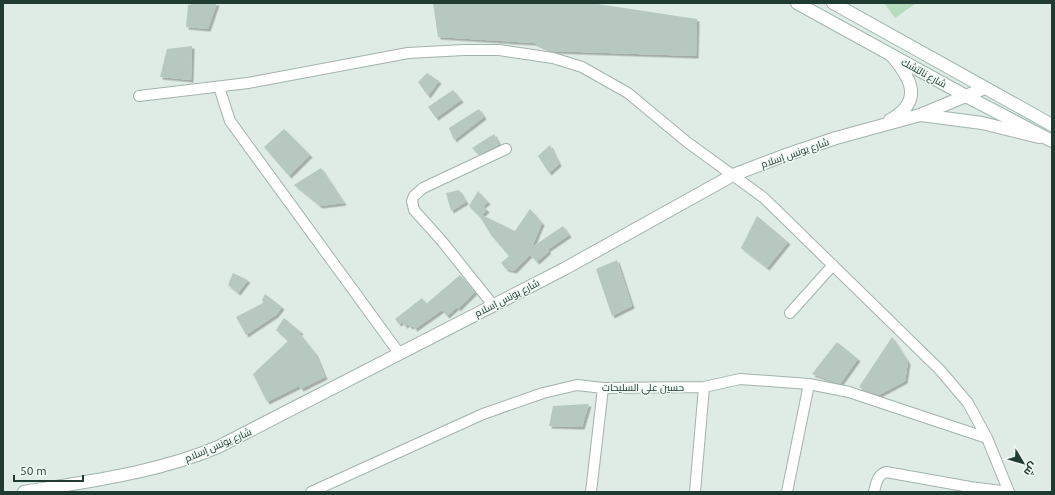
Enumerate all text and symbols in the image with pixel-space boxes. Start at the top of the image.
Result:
street label: شارع نالتشك [899,56,948,91]
street label: شارع يونس إسلام [759,136,831,172]
street label: شارع يونس إسلام [473,277,542,321]
street label: حسين علي السليحات [602,382,684,395]
street label: شارع يونس إسلام [183,426,254,466]
north arrow [1003,443,1043,483]
scale bar [14,457,83,483]
text: ش [1021,459,1040,478]
text: 50 m [20,464,47,477]

